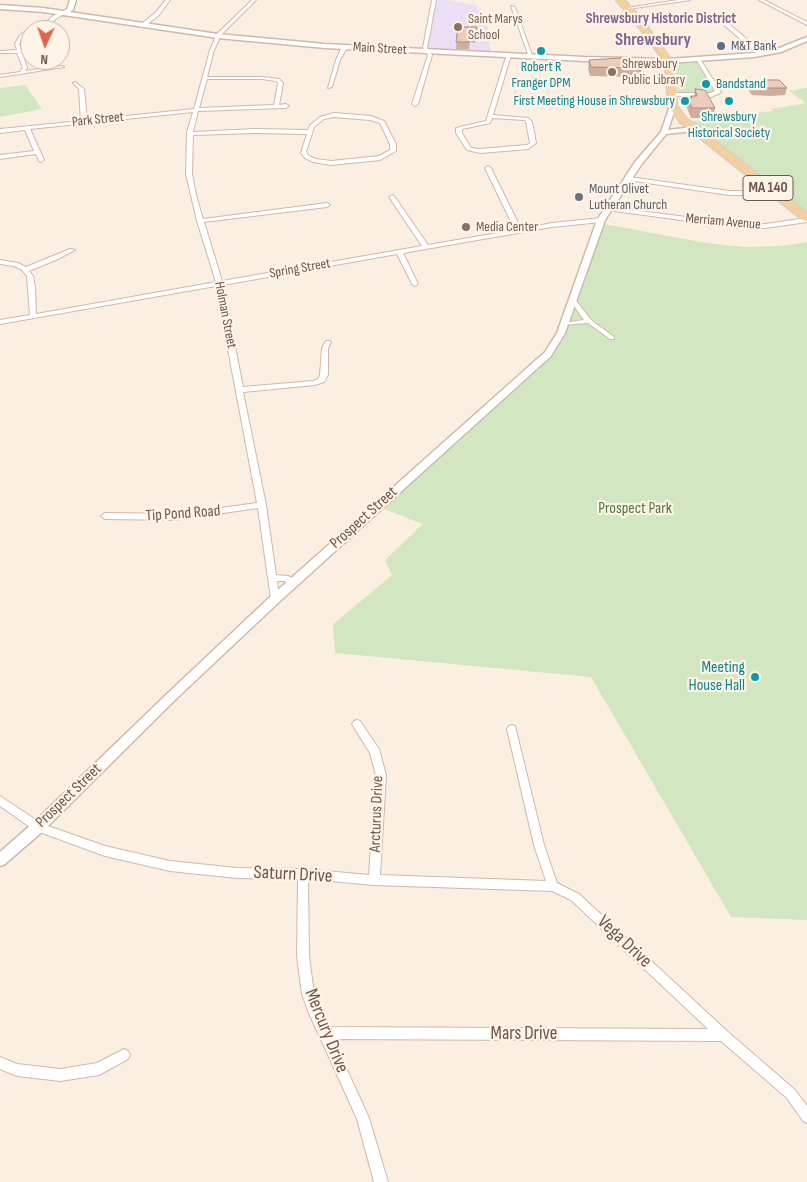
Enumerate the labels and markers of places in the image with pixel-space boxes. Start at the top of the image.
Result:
place label: Saint Marys School [468,11,523,44]
marker: Saint Marys School [452,21,464,33]
place label: M&T Bank [731,38,777,54]
marker: M&T Bank [715,40,727,52]
marker: Robert R Franger DPM [535,45,547,57]
place label: Shrewsbury Public Library [622,56,685,88]
place label: Robert R Franger DPM [512,59,570,92]
marker: Shrewsbury Public Library [606,66,618,78]
place label: Bandstand [716,76,766,92]
marker: Bandstand [700,78,712,90]
place label: First Meeting House in Shrewsbury [513,93,675,109]
marker: First Meeting House in Shrewsbury [679,95,691,107]
marker: Shrewsbury Historical Society [723,95,735,107]
place label: Shrewsbury Historical Society [688,109,770,142]
place label: Mount Olivet Lutheran Church [589,181,667,213]
marker: Mount Olivet Lutheran Church [573,191,585,203]
place label: Media Center [476,219,538,235]
marker: Media Center [460,221,472,233]
place label: Meeting House Hall [689,658,745,696]
marker: Meeting House Hall [749,671,761,683]

